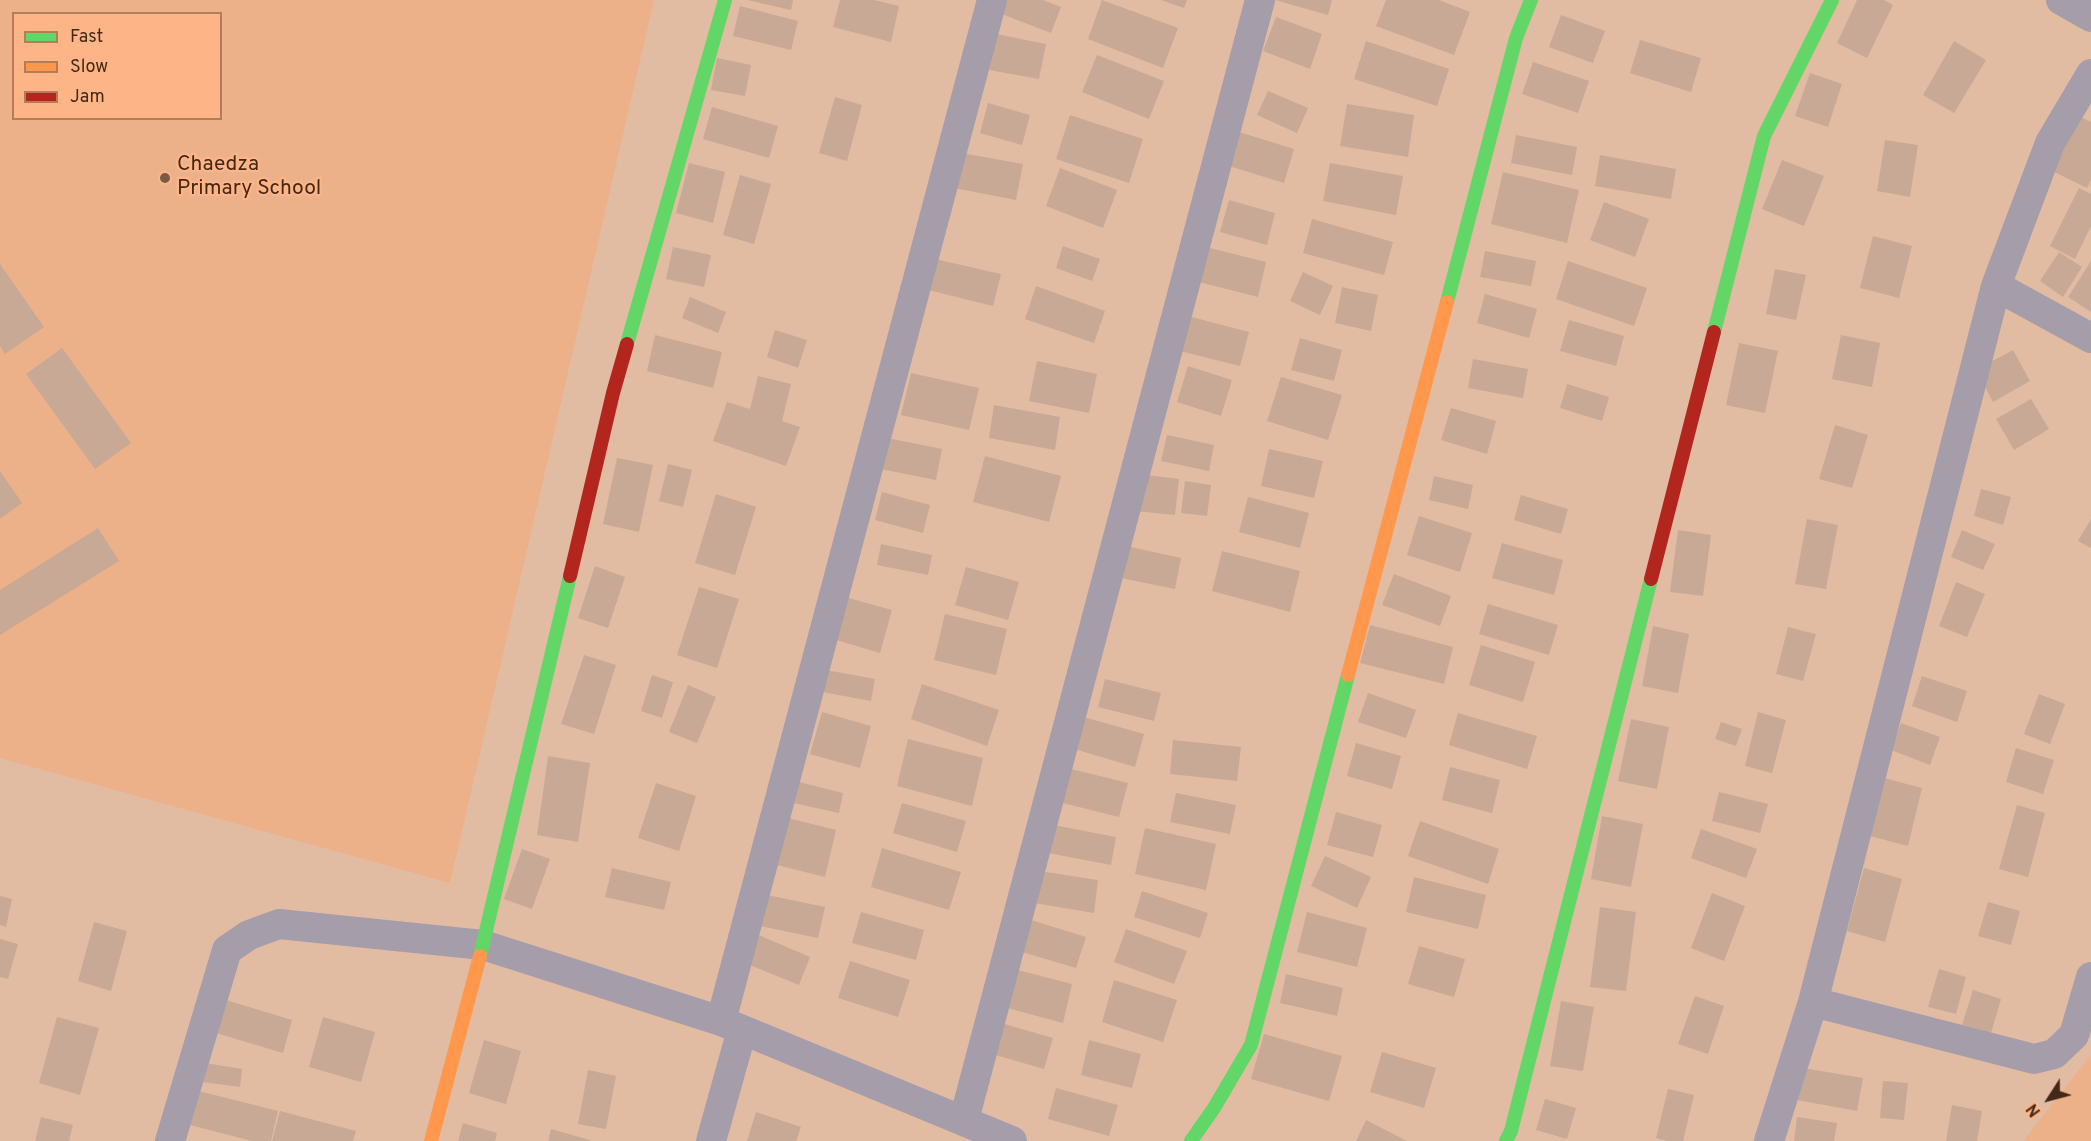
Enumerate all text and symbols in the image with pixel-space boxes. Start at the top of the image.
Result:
legend [12,12,222,120]
text: Fast [70,26,103,49]
text: Slow [70,56,108,79]
text: Jam [70,86,105,109]
place label: Chaedza Primary School [177,153,321,203]
marker: Chaedza Primary School [158,171,172,185]
north arrow [2019,1069,2079,1129]
text: N [2023,1099,2046,1120]

